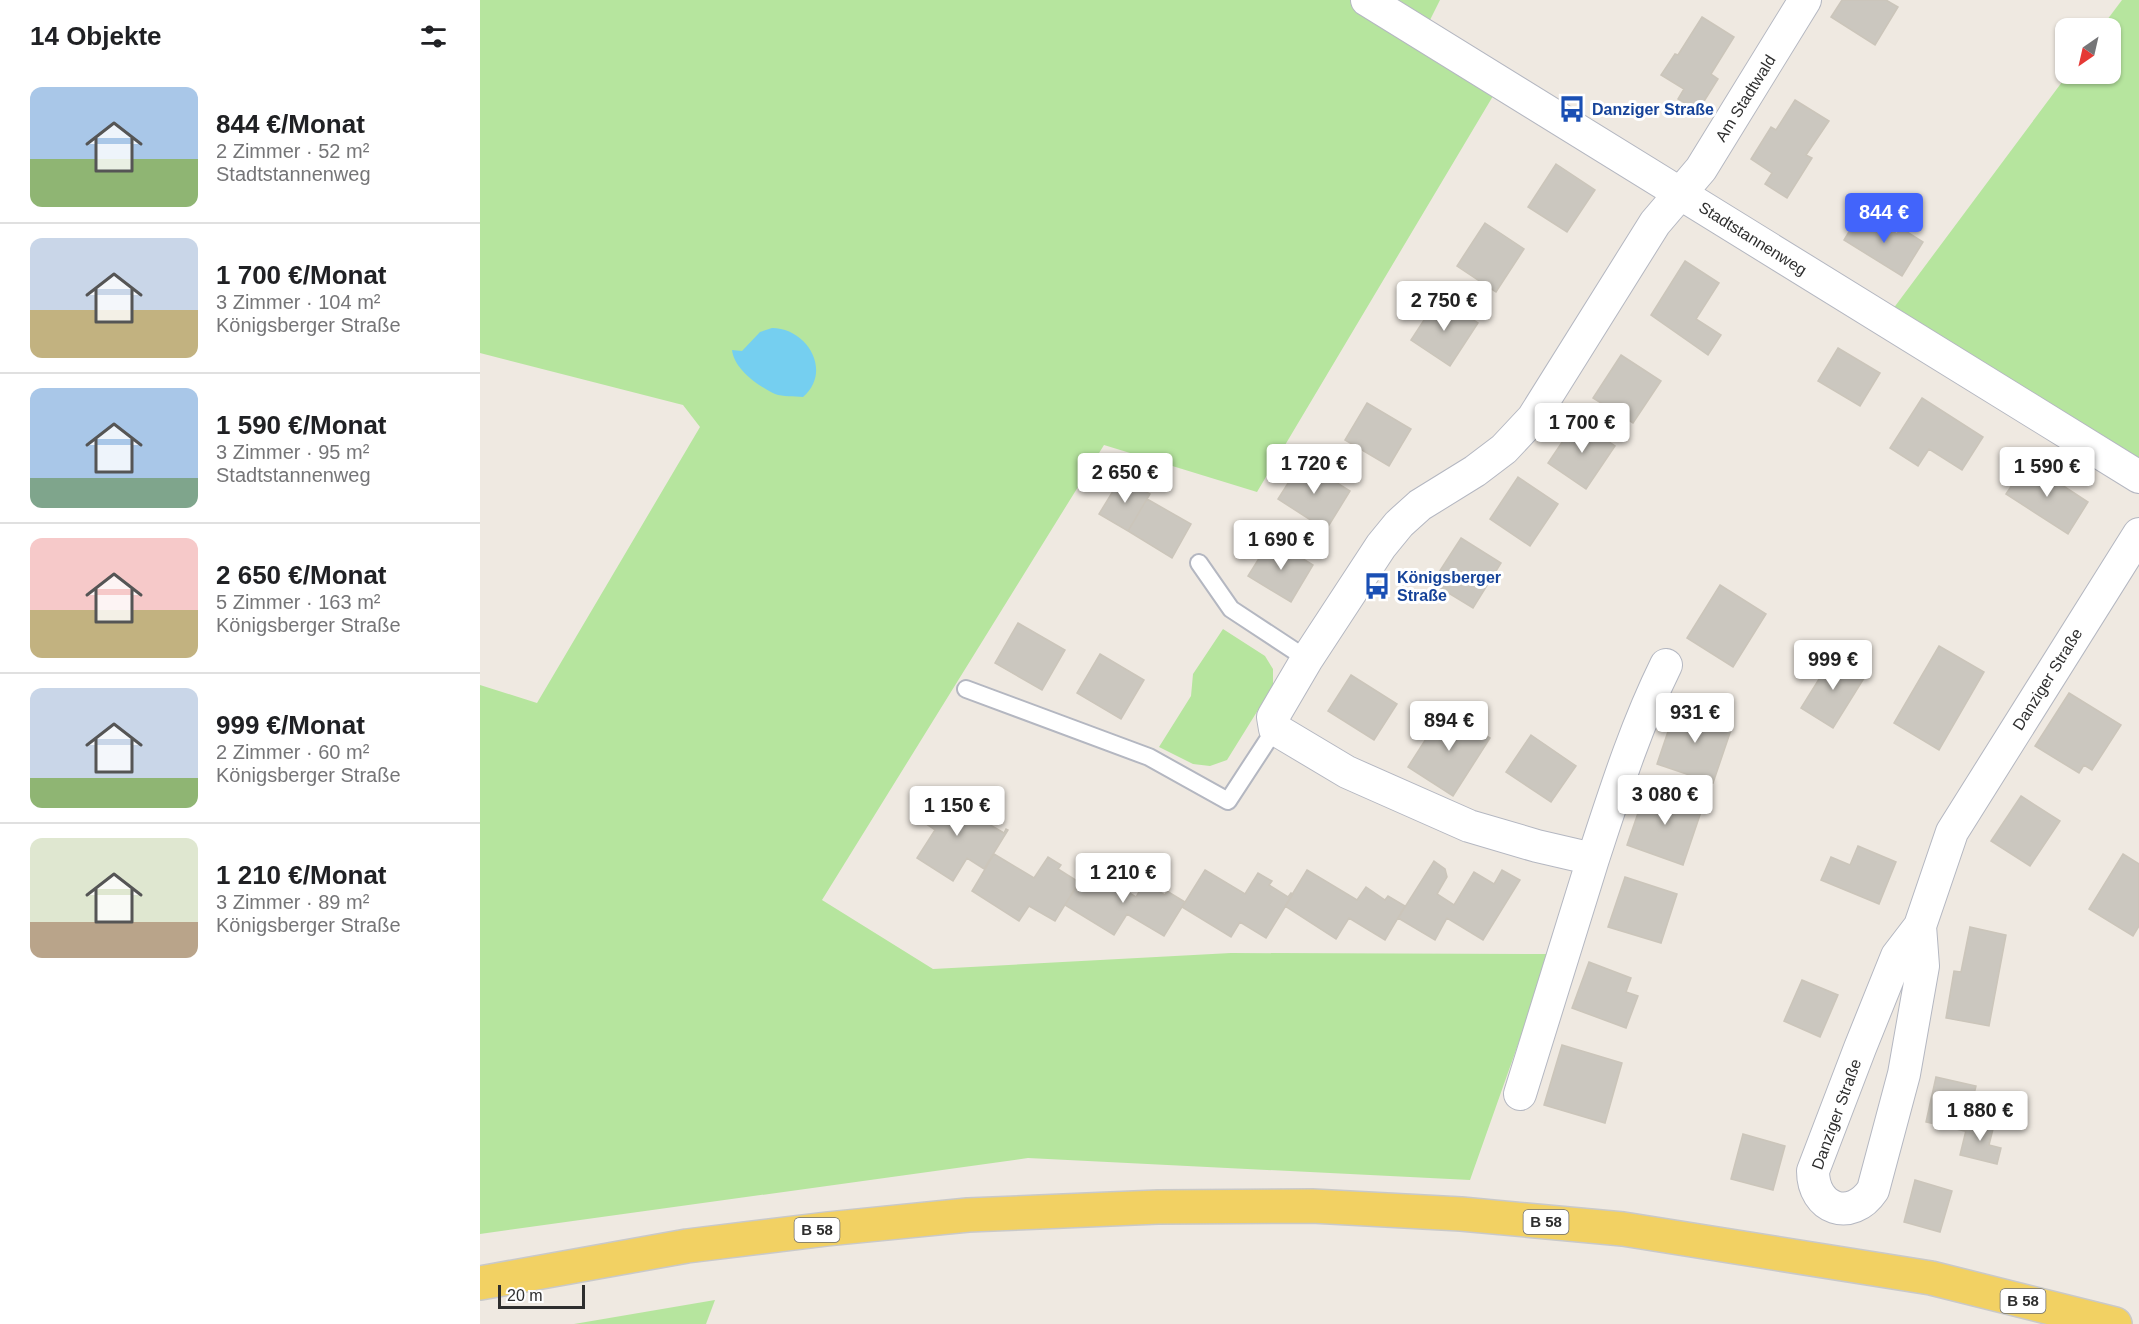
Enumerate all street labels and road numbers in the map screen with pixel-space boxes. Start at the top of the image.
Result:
street label: Am Stadtwald [1712,52,1779,145]
street label: Stadtstannenweg [1696,198,1810,278]
street label: Danziger Straße [2009,625,2086,733]
street label: Danziger Straße [1809,1056,1864,1172]
road number: B 58 [1524,1210,1568,1234]
road number: B 58 [794,1218,840,1242]
road number: B 58 [2000,1289,2046,1313]

